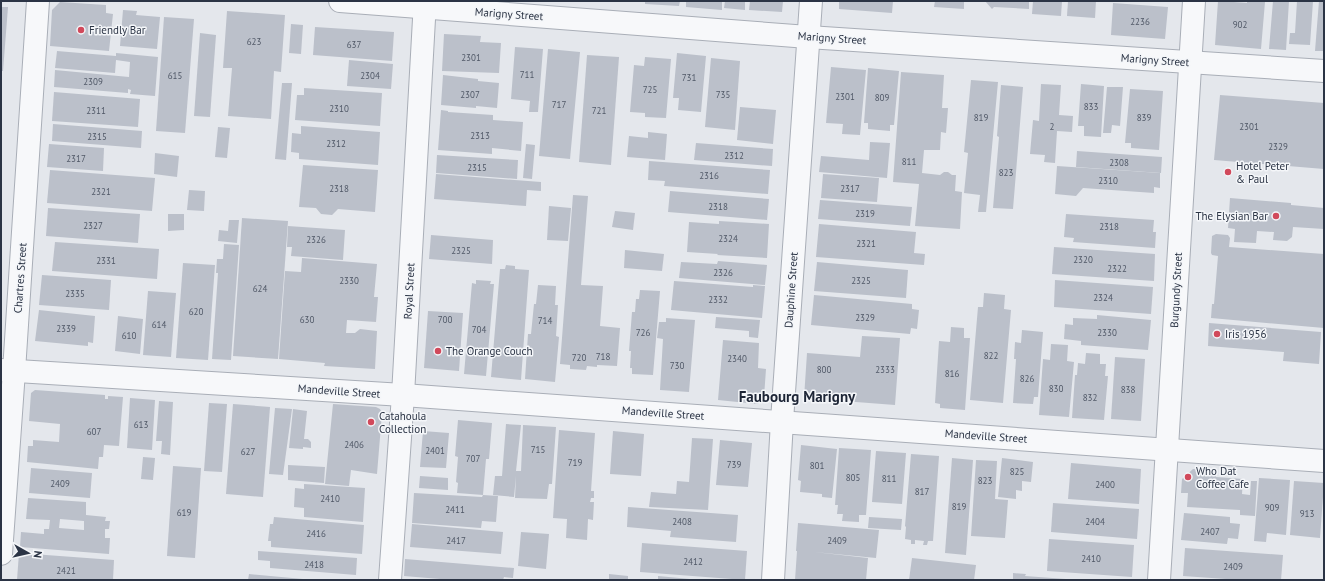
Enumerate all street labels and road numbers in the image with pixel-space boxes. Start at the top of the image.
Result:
street label: Marigny Street [474,5,544,23]
street label: Marigny Street [797,29,867,47]
street label: Marigny Street [1120,51,1190,69]
street label: Chartres Street [11,242,29,314]
street label: Dauphine Street [781,251,801,328]
street label: Burgundy Street [1167,252,1185,328]
street label: Royal Street [401,262,417,320]
street label: Mandeville Street [297,381,381,401]
street label: Mandeville Street [621,403,705,423]
street label: Mandeville Street [944,426,1028,446]

